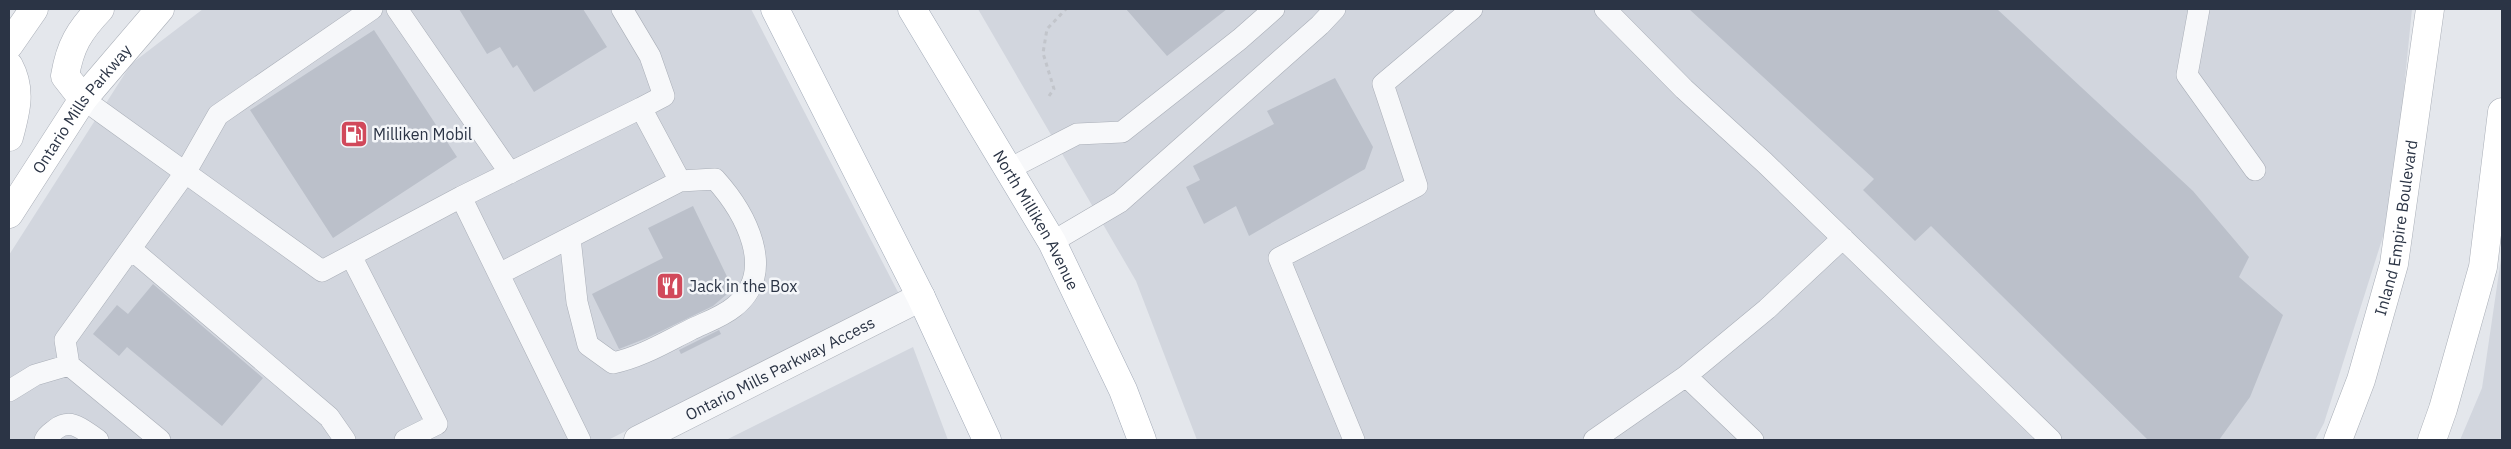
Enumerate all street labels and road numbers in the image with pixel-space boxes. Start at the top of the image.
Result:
street label: Ontario Mills Parkway [28,40,135,177]
street label: Inland Empire Boulevard [2370,138,2421,318]
street label: North Milliken Avenue [989,146,1084,293]
street label: Ontario Mills Parkway Access [682,312,878,425]

